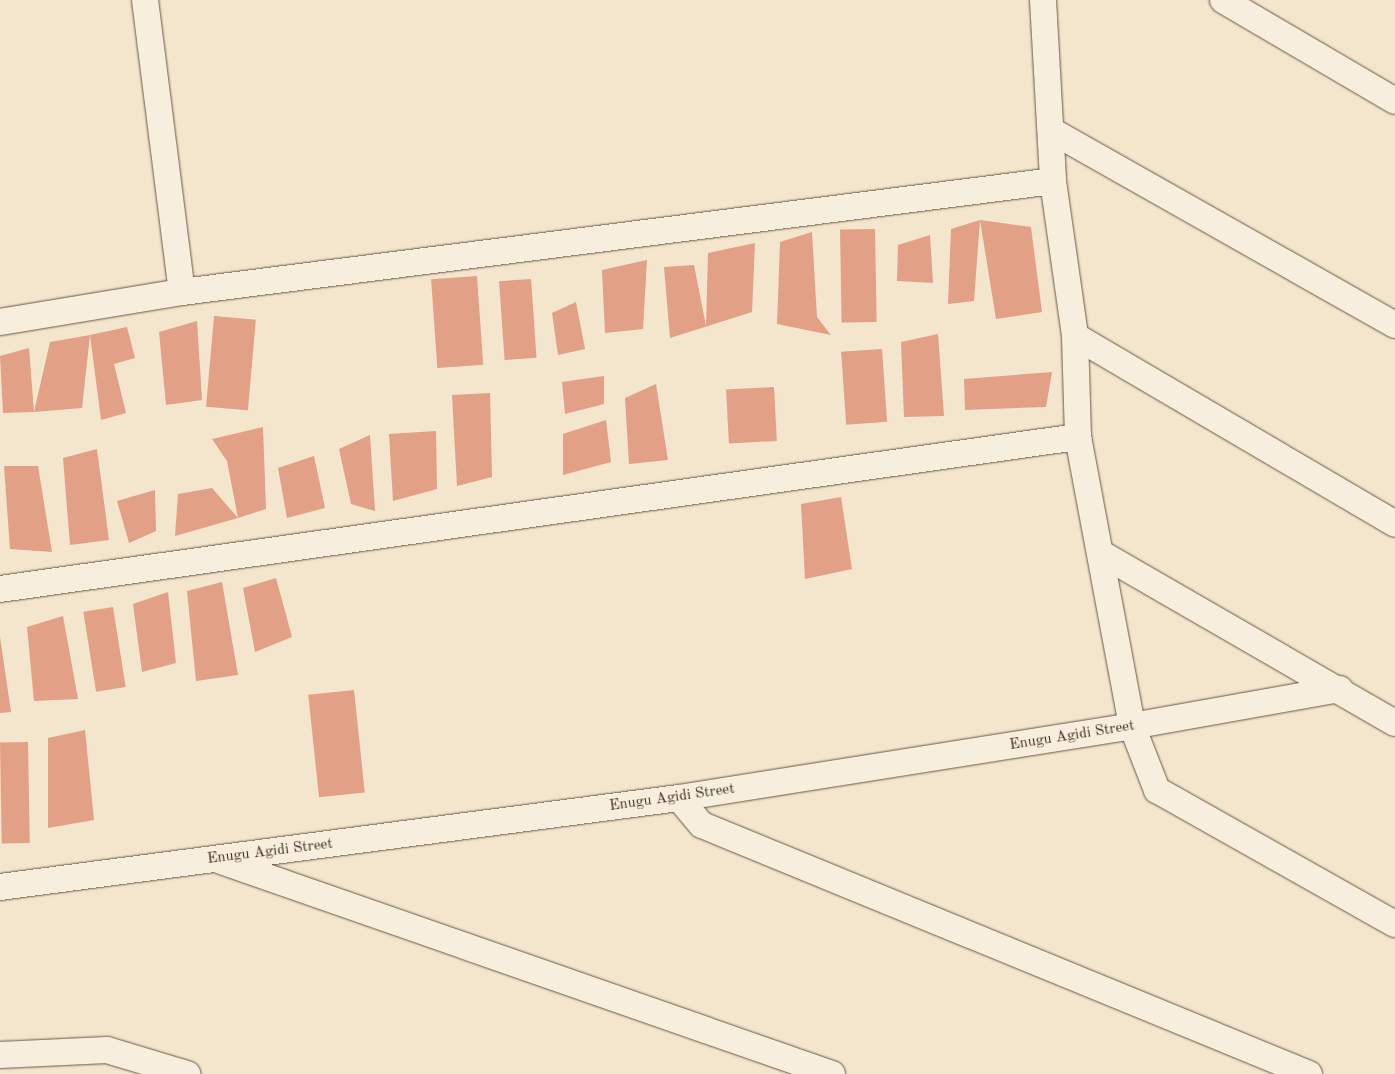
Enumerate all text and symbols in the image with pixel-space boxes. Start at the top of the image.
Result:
street label: Enugu Agidi Street [1008,717,1136,755]
street label: Enugu Agidi Street [608,780,736,816]
street label: Enugu Agidi Street [206,835,334,869]

